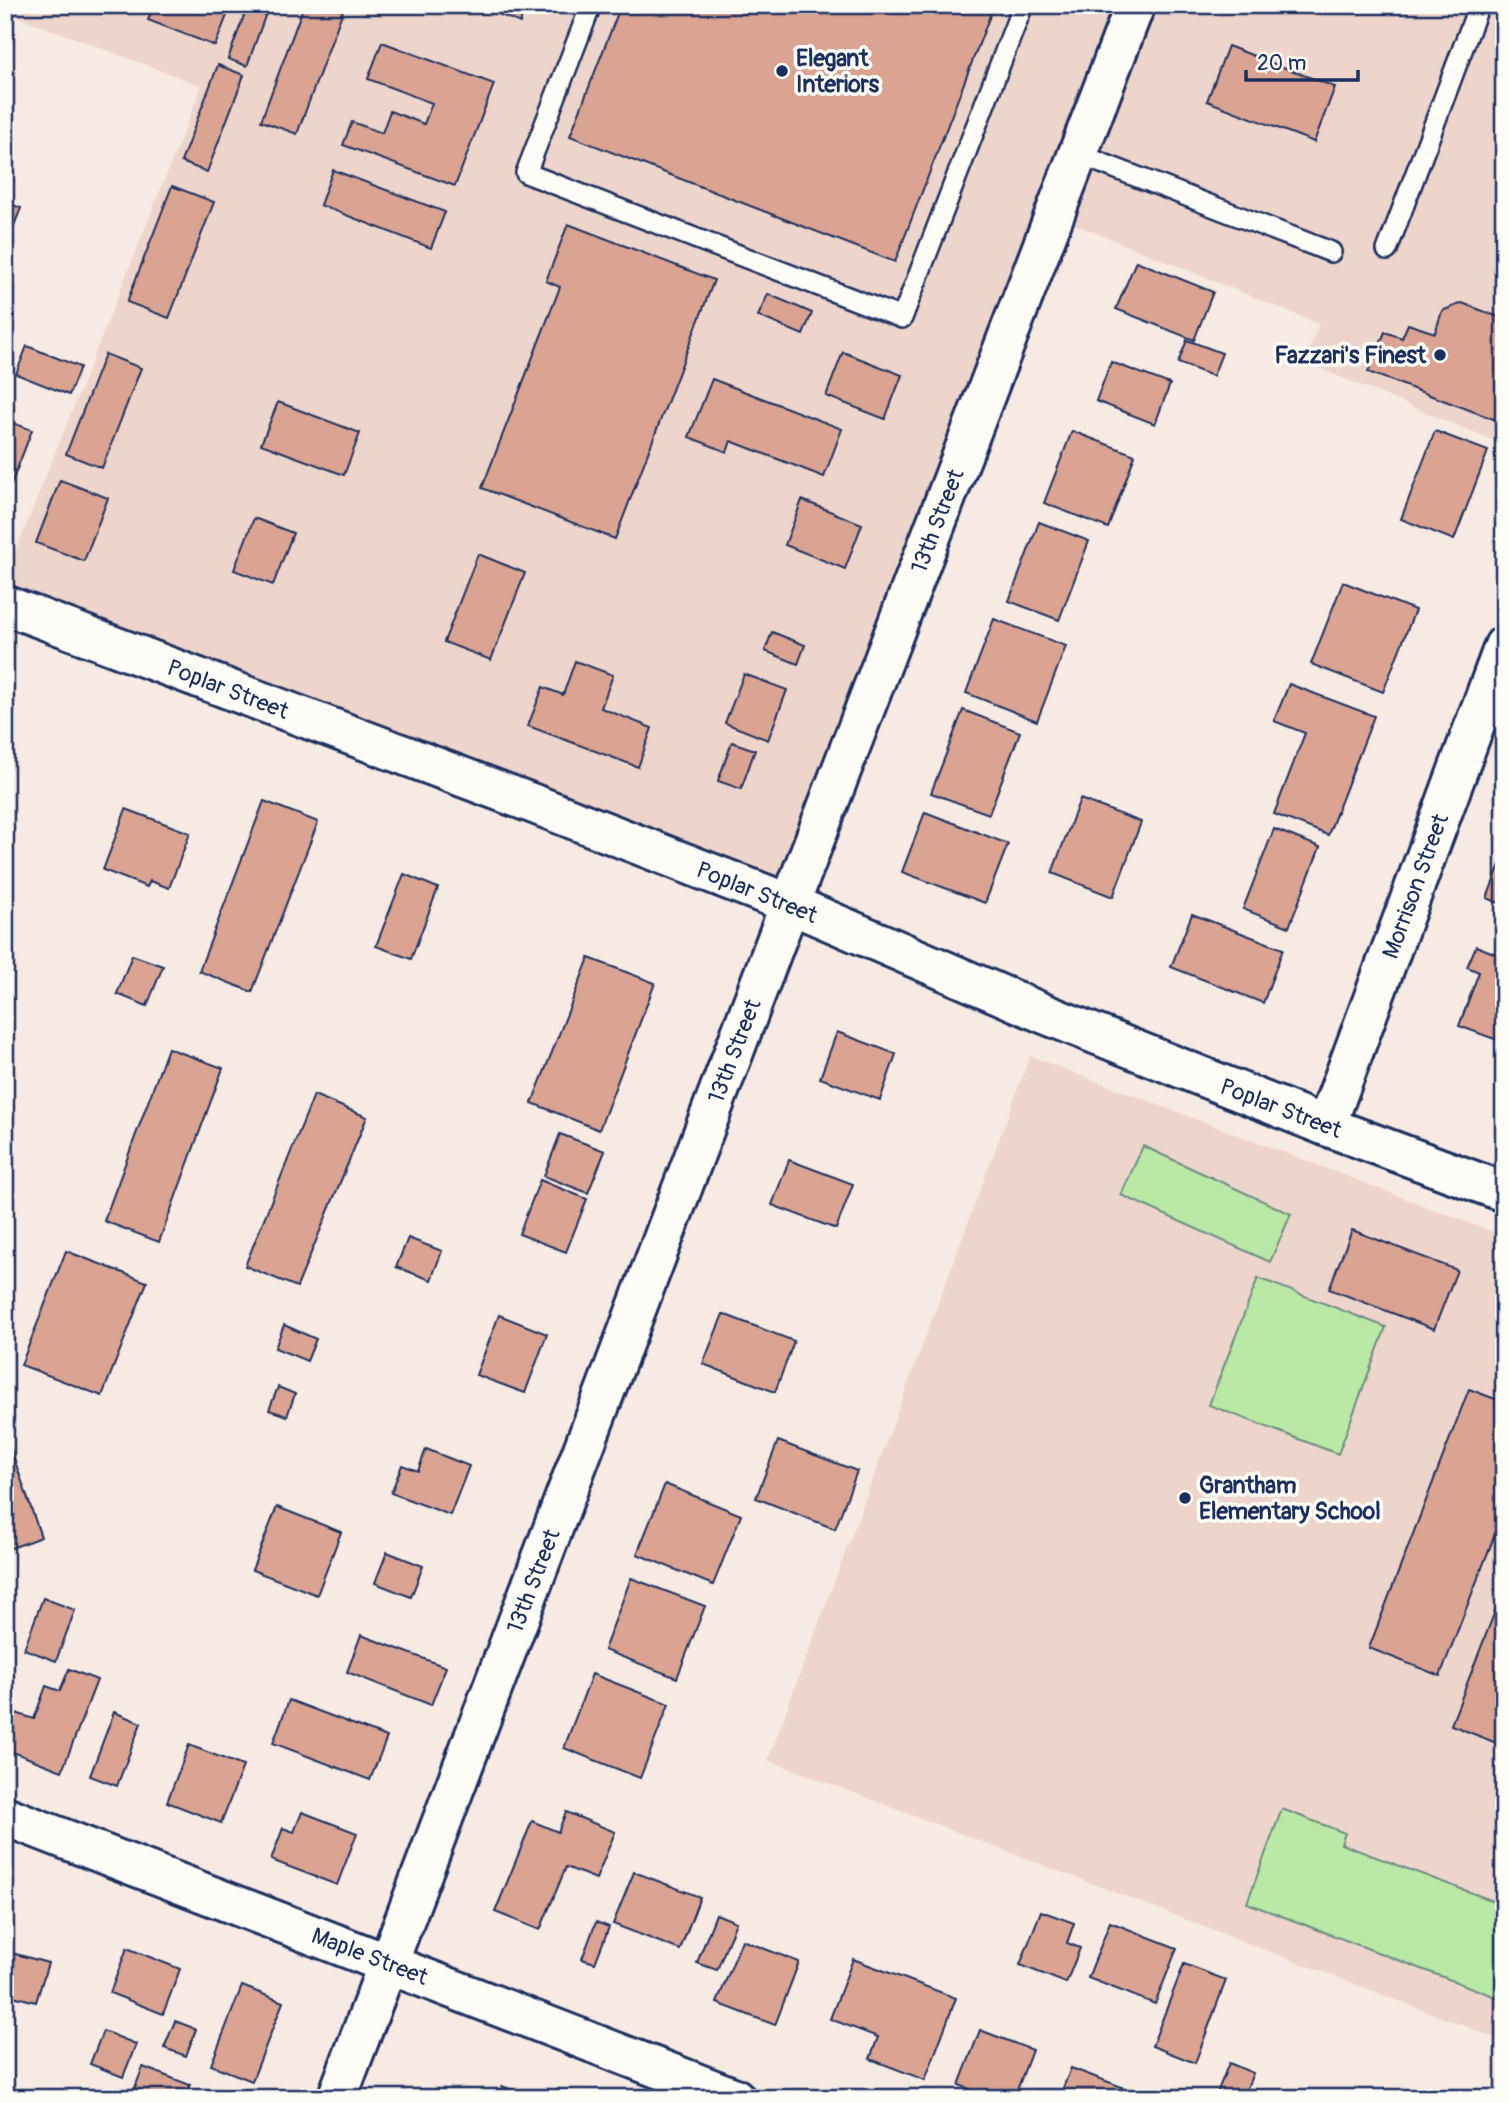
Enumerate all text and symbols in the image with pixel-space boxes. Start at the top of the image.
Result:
scale bar [1246,38,1358,82]
place label: Elegant Interiors [796,44,880,99]
text: 20 m [1257,50,1306,77]
marker: Elegant Interiors [774,63,790,79]
place label: Fazzari's Finest [1274,341,1427,370]
marker: Fazzari's Finest [1432,347,1448,363]
street label: 13th Street [904,464,971,577]
street label: Poplar Street [163,653,293,726]
street label: Morrison Street [1376,809,1455,963]
street label: Poplar Street [692,855,822,930]
street label: 13th Street [701,994,768,1107]
street label: Poplar Street [1216,1072,1346,1145]
place label: Grantham Elementary School [1199,1471,1381,1526]
marker: Grantham Elementary School [1177,1490,1193,1506]
street label: 13th Street [500,1524,567,1637]
street label: Maple Street [308,1921,433,1992]

